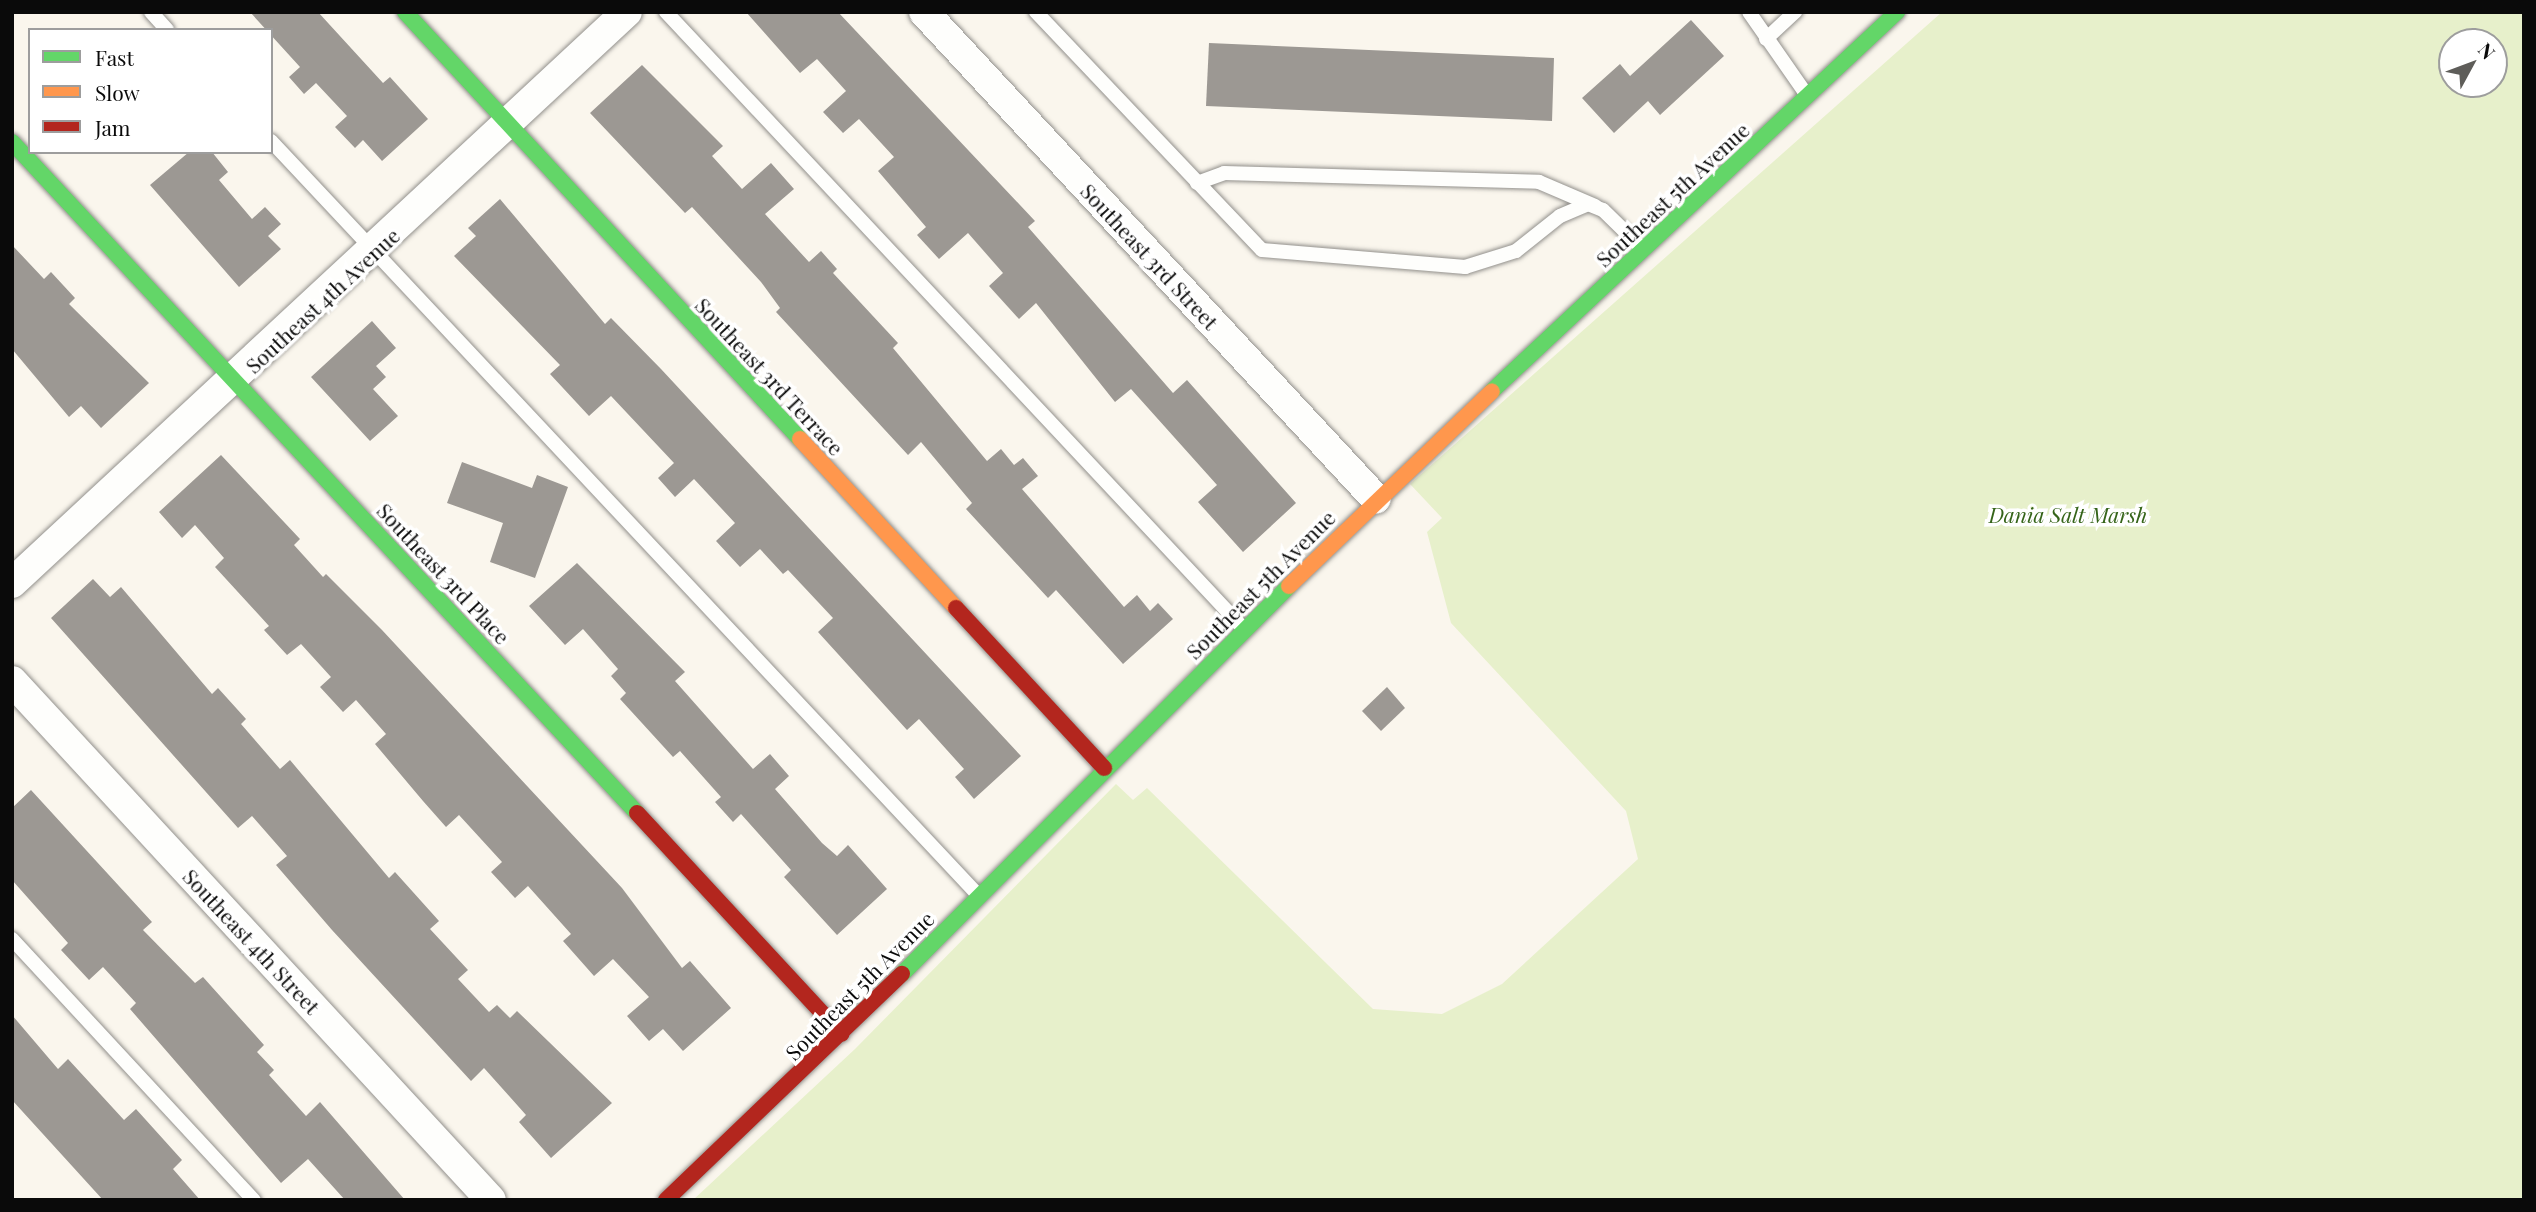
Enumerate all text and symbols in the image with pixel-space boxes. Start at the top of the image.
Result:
legend [28,28,273,154]
north arrow [2438,28,2508,98]
text: N [2473,37,2502,64]
text: Fast [95,43,134,71]
text: Slow [95,78,140,106]
text: Jam [95,113,131,141]
street label: Southeast 5th Avenue [1590,116,1754,272]
street label: Southeast 3rd Street [1076,178,1224,334]
street label: Southeast 4th Avenue [239,222,405,378]
street label: Southeast 3rd Terrace [690,292,850,460]
street label: Southeast 3rd Place [372,497,516,649]
park label: Dania Salt Marsh [1989,501,2147,527]
street label: Southeast 5th Avenue [1180,504,1340,664]
street label: Southeast 4th Street [178,863,326,1019]
street label: Southeast 5th Avenue [779,905,939,1065]

